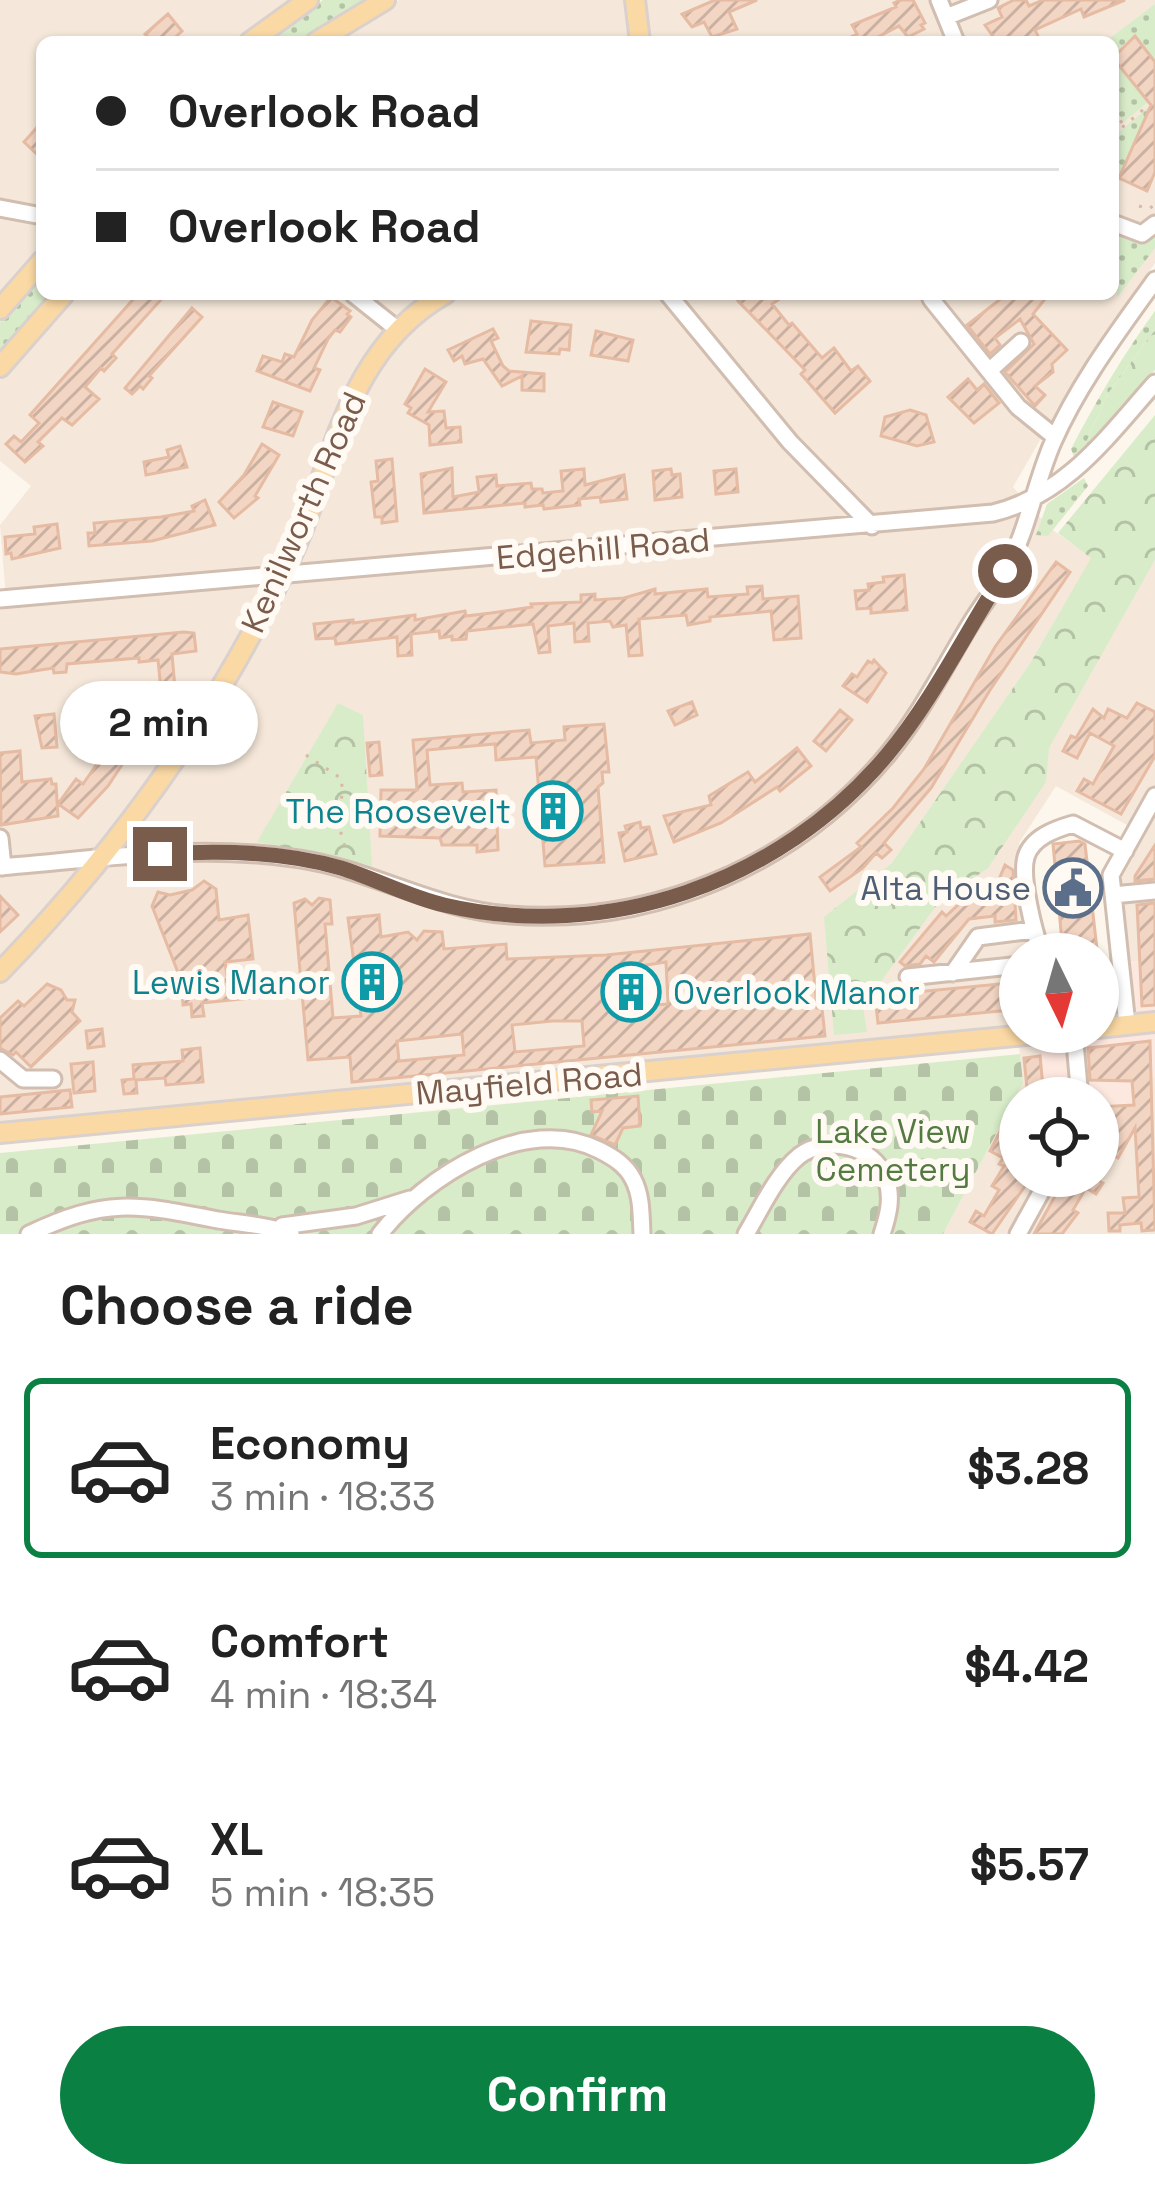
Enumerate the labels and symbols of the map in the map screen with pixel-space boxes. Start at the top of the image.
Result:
street label: Kenilworth Road [232,385,376,639]
street label: Edgehill Road [494,519,712,579]
route start [978,544,1032,598]
callout: 2 min [61,680,259,764]
building icon: The Roosevelt [522,780,584,842]
place label: The Roosevelt [286,791,511,833]
route end [133,827,187,881]
public building icon: Alta House [1042,857,1104,919]
place label: Alta House [860,868,1031,910]
north arrow [999,933,1119,1053]
building icon: Lewis Manor [341,951,403,1013]
building icon: Overlook Manor [600,961,662,1023]
place label: Lewis Manor [132,962,330,1004]
place label: Overlook Manor [673,972,920,1014]
street label: Mayfield Road [414,1053,644,1115]
park label: Lake View Cemetery [815,1111,971,1191]

